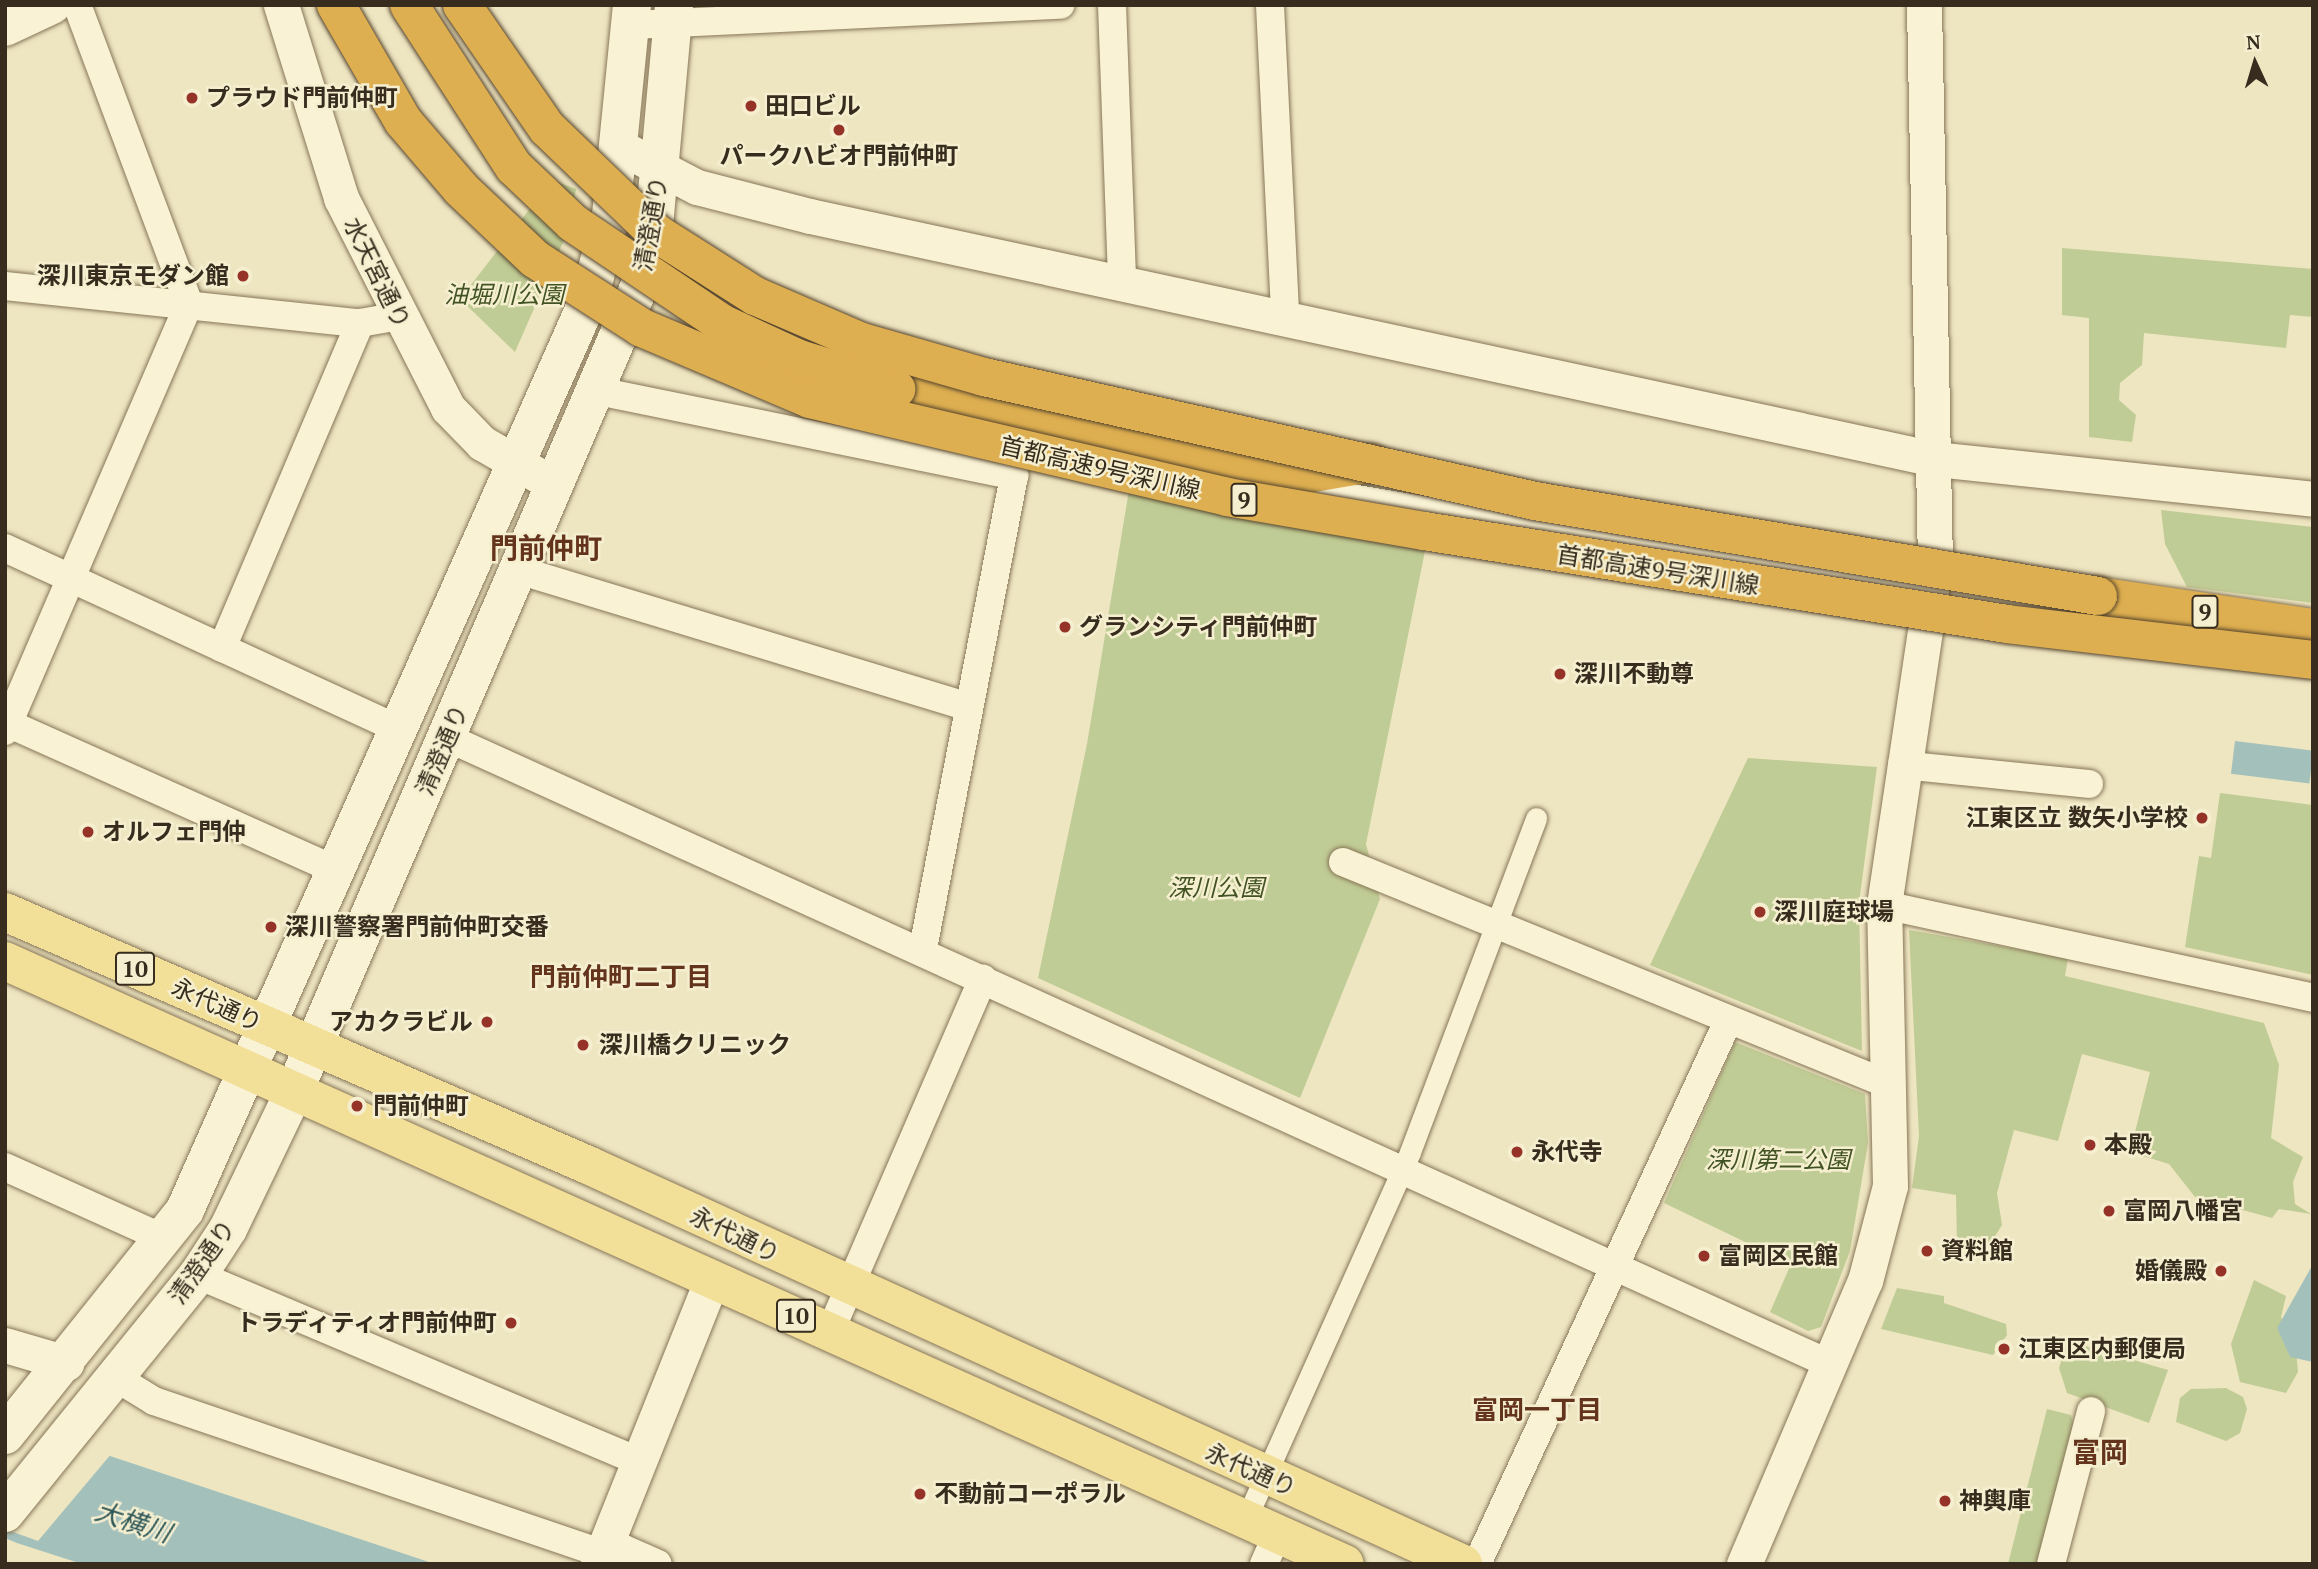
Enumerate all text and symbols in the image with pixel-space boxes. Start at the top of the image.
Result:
north arrow [2220,28,2290,98]
text: N [2245,29,2262,55]
place label: プラウド門前仲町 [206,84,398,112]
marker: プラウド門前仲町 [184,90,200,106]
place label: 田口ビル [765,92,861,120]
marker: 田口ビル [743,98,759,114]
marker: パークハビオ門前仲町 [831,122,847,138]
place label: パークハビオ門前仲町 [719,142,959,170]
street label: 清澄通り [628,174,674,274]
street label: 水天宮通り [338,213,416,333]
place label: 深川東京モダン館 [37,262,229,290]
marker: 深川東京モダン館 [235,268,251,284]
park label: 油堀川公園 [444,281,564,309]
street label: 首都高速9号深川線 [997,431,1203,505]
road number: 9 [1230,480,1258,520]
district label: 門前仲町 [490,531,602,565]
street label: 首都高速9号深川線 [1555,540,1761,600]
road number: 9 [2191,592,2219,632]
place label: グランシティ門前仲町 [1079,613,1319,641]
marker: グランシティ門前仲町 [1057,619,1073,635]
place label: 深川不動尊 [1574,660,1694,688]
marker: 深川不動尊 [1552,666,1568,682]
street label: 清澄通り [410,700,474,800]
place label: 江東区立 数矢小学校 [1966,804,2188,832]
marker: 江東区立 数矢小学校 [2194,810,2210,826]
place label: オルフェ門仲 [102,818,246,846]
marker: オルフェ門仲 [80,824,96,840]
park label: 深川公園 [1168,874,1264,902]
place label: 深川庭球場 [1774,898,1894,926]
marker: 深川庭球場 [1752,904,1768,920]
place label: 深川警察署門前仲町交番 [285,913,549,941]
marker: 深川警察署門前仲町交番 [263,919,279,935]
road number: 10 [114,950,156,988]
district label: 門前仲町二丁目 [530,961,712,993]
street label: 永代通り [167,972,267,1038]
place label: アカクラビル [329,1008,473,1036]
marker: アカクラビル [479,1014,495,1030]
place label: 深川橋クリニック [599,1031,791,1059]
marker: 深川橋クリニック [573,1035,593,1055]
place label: 門前仲町 [373,1092,469,1120]
marker: 門前仲町 [347,1096,367,1116]
place label: 本殿 [2104,1131,2152,1159]
marker: 本殿 [2082,1137,2098,1153]
place label: 永代寺 [1531,1138,1603,1166]
marker: 永代寺 [1509,1144,1525,1160]
park label: 深川第二公園 [1706,1146,1850,1174]
place label: 富岡八幡宮 [2123,1197,2243,1225]
street label: 永代通り [686,1201,784,1269]
marker: 富岡八幡宮 [2101,1203,2117,1219]
street label: 清澄通り [163,1214,241,1310]
place label: 資料館 [1941,1237,2013,1265]
place label: 富岡区民館 [1718,1242,1838,1270]
marker: 資料館 [1919,1243,1935,1259]
marker: 富岡区民館 [1696,1248,1712,1264]
place label: 婚儀殿 [2135,1257,2207,1285]
marker: 婚儀殿 [2213,1263,2229,1279]
road number: 10 [775,1296,817,1336]
place label: トラディティオ門前仲町 [233,1309,497,1337]
marker: トラディティオ門前仲町 [503,1315,519,1331]
place label: 江東区内郵便局 [2018,1335,2186,1363]
marker: 江東区内郵便局 [1996,1341,2012,1357]
district label: 富岡一丁目 [1472,1394,1602,1426]
district label: 富岡 [2072,1435,2128,1469]
street label: 永代通り [1201,1437,1301,1503]
place label: 不動前コーポラル [934,1480,1126,1508]
marker: 不動前コーポラル [912,1486,928,1502]
place label: 神輿庫 [1959,1487,2031,1515]
marker: 神輿庫 [1937,1493,1953,1509]
water label: 大横川 [91,1495,175,1549]

